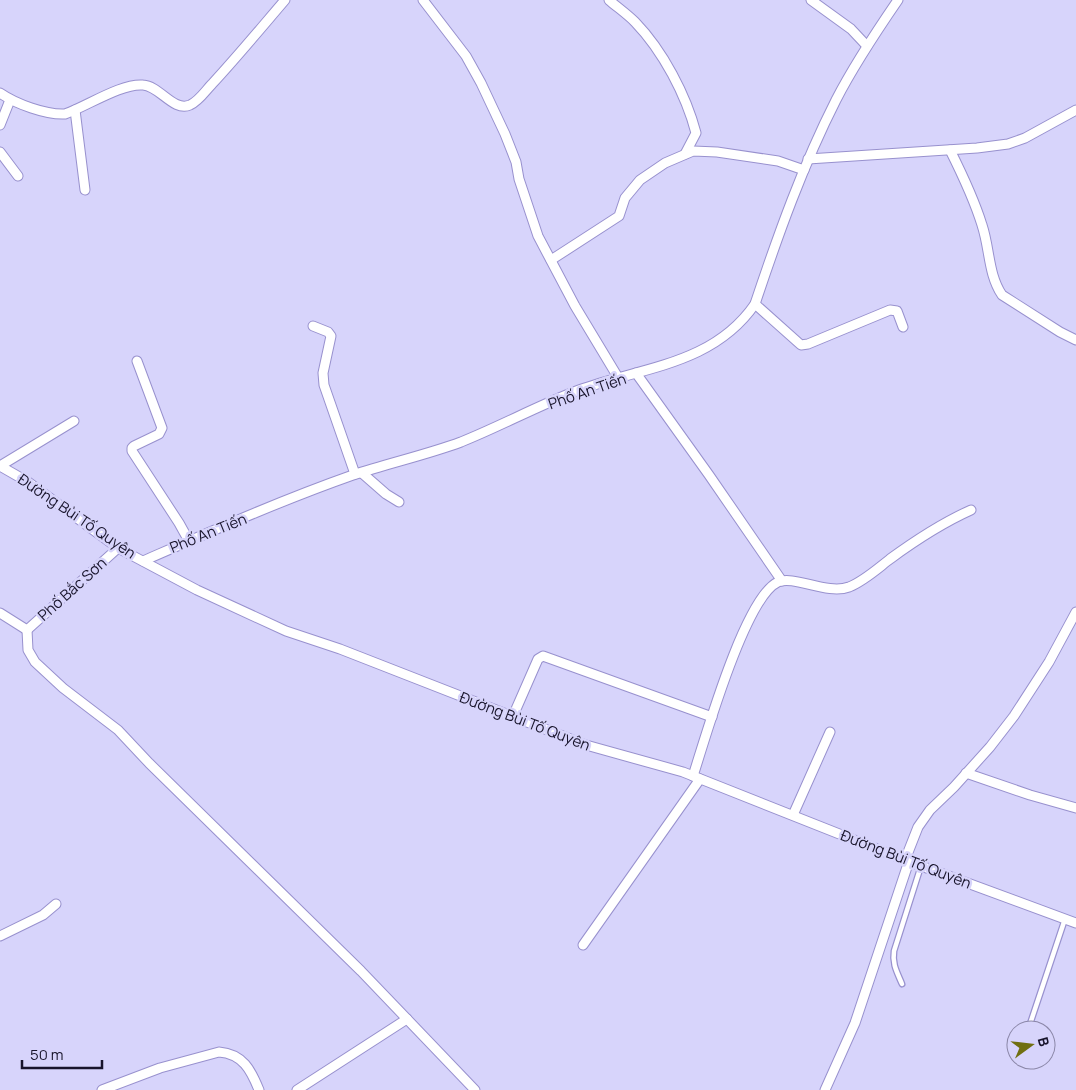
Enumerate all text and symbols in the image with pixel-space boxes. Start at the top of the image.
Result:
street label: Phố An Tiến [545,368,629,414]
street label: Đường Bùi Tố Quyên [14,469,140,563]
street label: Phố An Tiến [166,508,250,558]
street label: Phố Bắc Sơn [33,552,111,625]
street label: Đường Bùi Tố Quyên [457,686,593,756]
street label: Đường Bùi Tố Quyên [838,824,974,894]
north arrow [1006,1020,1056,1070]
text: B [1034,1035,1054,1048]
scale bar [22,1038,102,1070]
text: 50 m [30,1044,64,1065]

